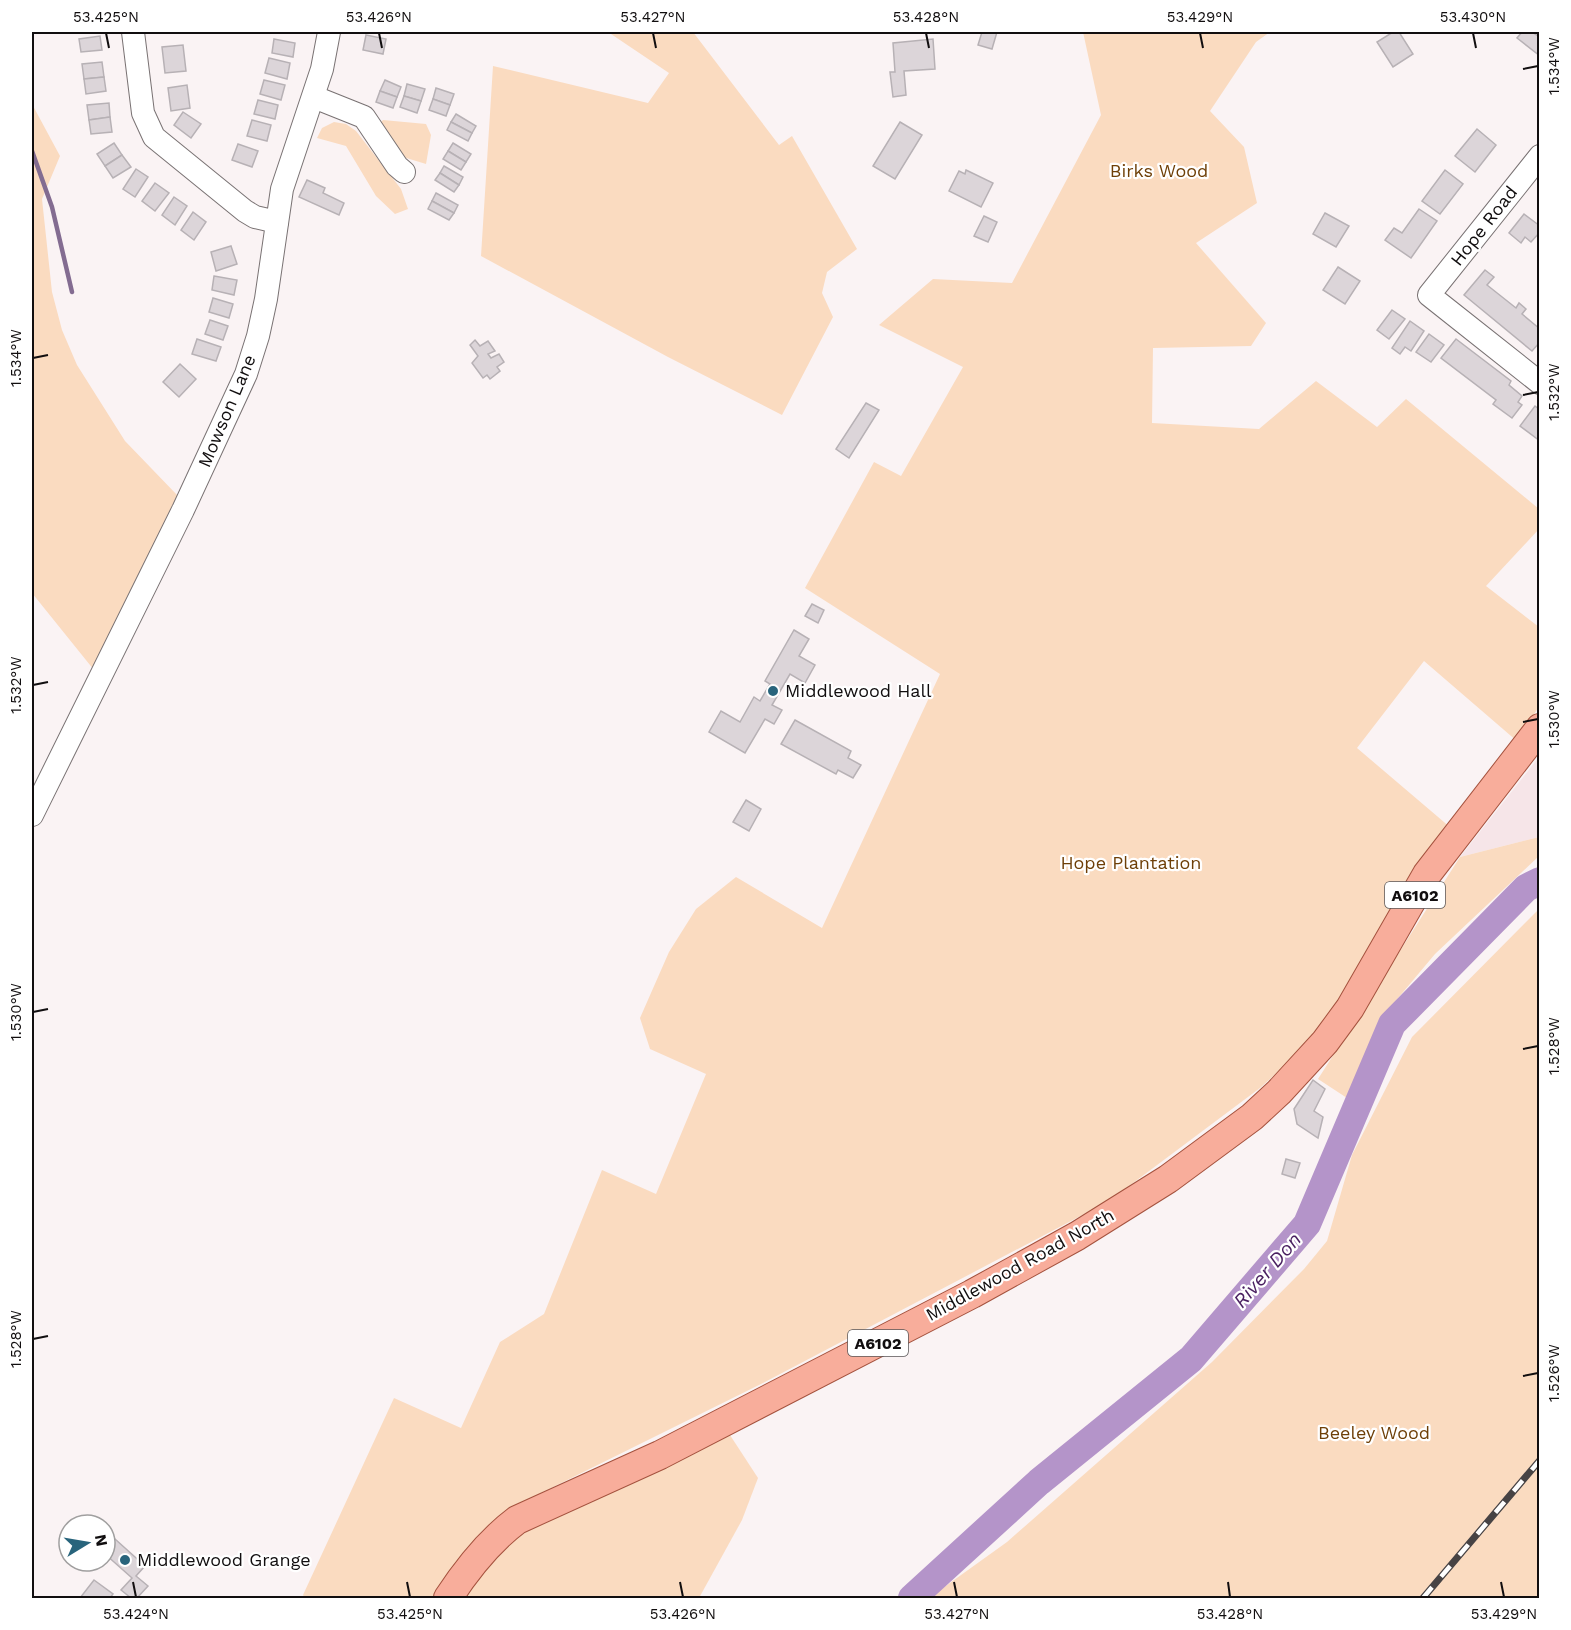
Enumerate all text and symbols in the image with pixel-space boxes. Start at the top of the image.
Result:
text: 53.425°N [73,8,139,26]
text: 53.426°N [346,8,412,26]
text: 53.427°N [620,8,686,26]
text: 53.428°N [893,8,959,26]
text: 53.429°N [1167,8,1233,26]
text: 53.430°N [1440,8,1506,26]
text: 1.534°W [1545,37,1563,95]
park label: Birks Wood [1110,160,1208,181]
street label: Hope Road [1446,182,1521,270]
text: 1.534°W [7,329,25,387]
street label: Mowson Lane [193,351,260,470]
text: 1.532°W [1545,363,1563,421]
text: 1.532°W [7,656,25,714]
place label: Middlewood Hall [785,680,932,701]
marker: Middlewood Hall [766,684,780,698]
text: 1.530°W [1545,690,1563,748]
park label: Hope Plantation [1060,852,1202,873]
road number: A6102 [1385,882,1445,908]
text: 1.530°W [7,983,25,1041]
text: 1.528°W [1545,1017,1563,1075]
street label: Middlewood Road North [922,1204,1117,1325]
water label: River Don [1228,1228,1306,1312]
text: 1.528°W [7,1310,25,1368]
road number: A6102 [848,1330,908,1356]
text: 1.526°W [1545,1344,1563,1402]
park label: Beeley Wood [1318,1422,1430,1443]
north arrow [57,1513,117,1573]
text: N [91,1533,112,1548]
place label: Middlewood Grange [137,1549,311,1570]
marker: Middlewood Grange [118,1553,132,1567]
text: 53.424°N [103,1605,169,1623]
text: 53.425°N [377,1605,443,1623]
text: 53.426°N [650,1605,716,1623]
text: 53.427°N [924,1605,990,1623]
text: 53.428°N [1197,1605,1263,1623]
text: 53.429°N [1471,1605,1537,1623]

